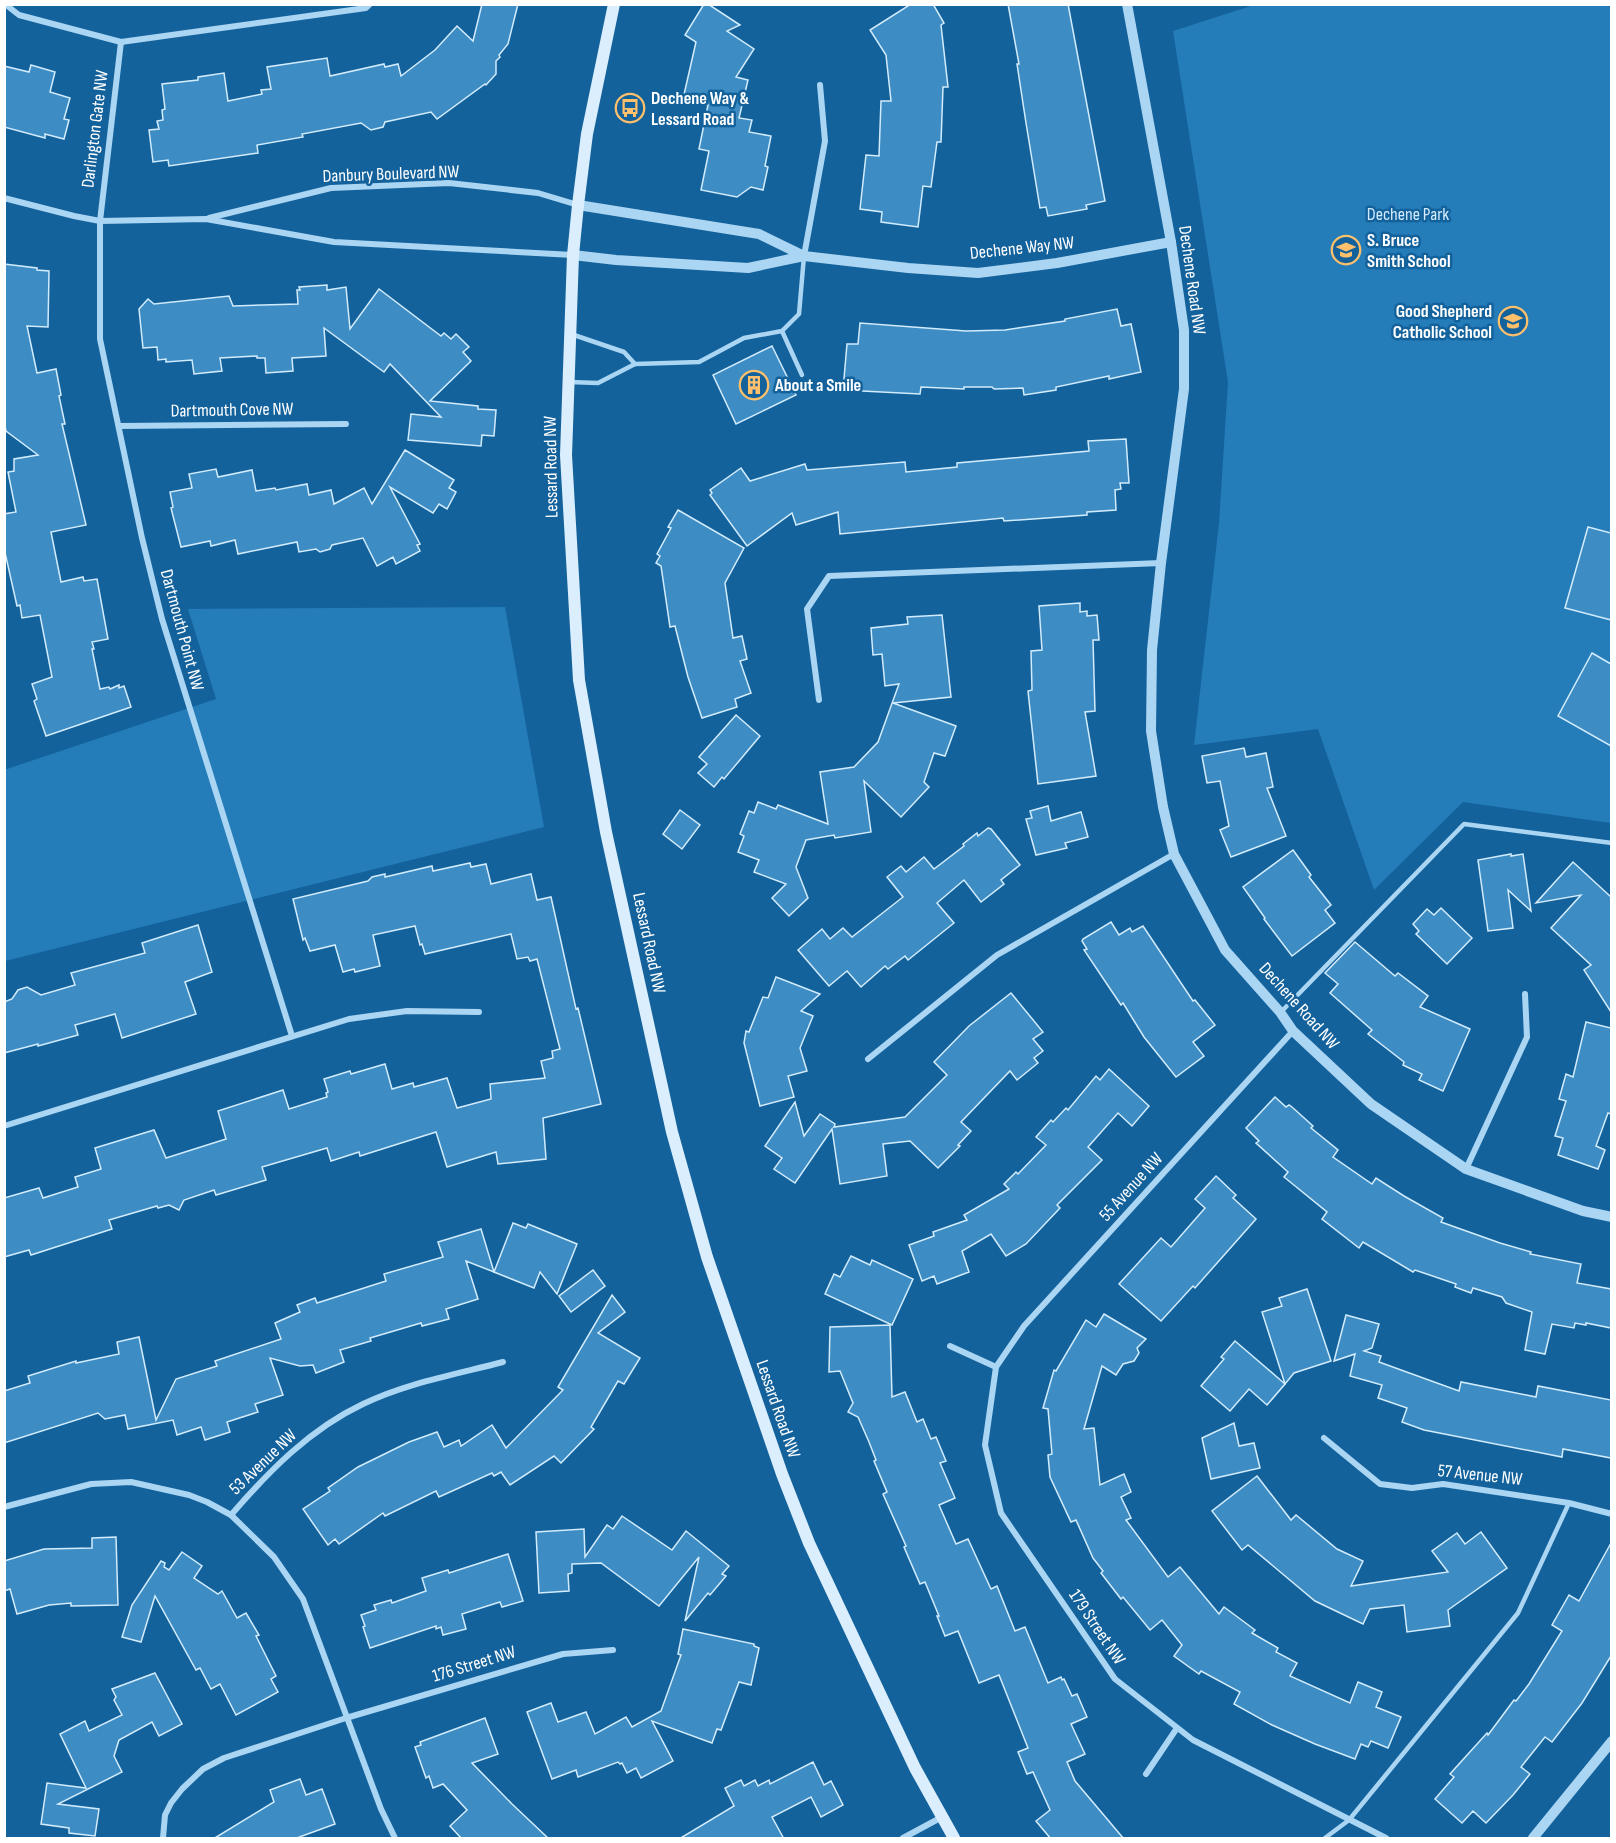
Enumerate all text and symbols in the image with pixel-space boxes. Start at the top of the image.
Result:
street label: Darlington Gate NW [77,69,113,189]
place label: Dechene Way & Lessard Road [651,88,749,130]
bus stop icon: Dechene Way & Lessard Road [614,92,646,124]
street label: Danbury Boulevard NW [322,161,460,187]
park label: Dechene Park [1367,204,1449,225]
street label: Dechene Road NW [1174,224,1210,336]
place label: S. Bruce Smith School [1367,230,1451,272]
street label: Dechene Way NW [969,232,1075,264]
school or university icon: S. Bruce Smith School [1330,234,1362,266]
place label: Good Shepherd Catholic School [1393,301,1492,343]
school or university icon: Good Shepherd Catholic School [1497,305,1529,337]
building icon: About a Smile [738,369,770,401]
place label: About a Smile [774,375,861,396]
street label: Dartmouth Cove NW [170,398,294,422]
street label: Lessard Road NW [540,415,562,518]
street label: Dartmouth Point NW [156,567,208,693]
street label: Lessard Road NW [628,891,670,995]
street label: Dechene Road NW [1254,958,1344,1054]
street label: 55 Avenue NW [1095,1148,1167,1226]
street label: Lessard Road NW [751,1357,805,1461]
street label: 53 Avenue NW [225,1425,301,1499]
street label: 57 Avenue NW [1437,1460,1524,1490]
street label: 179 Street NW [1064,1585,1130,1669]
street label: 176 Street NW [430,1641,518,1687]

